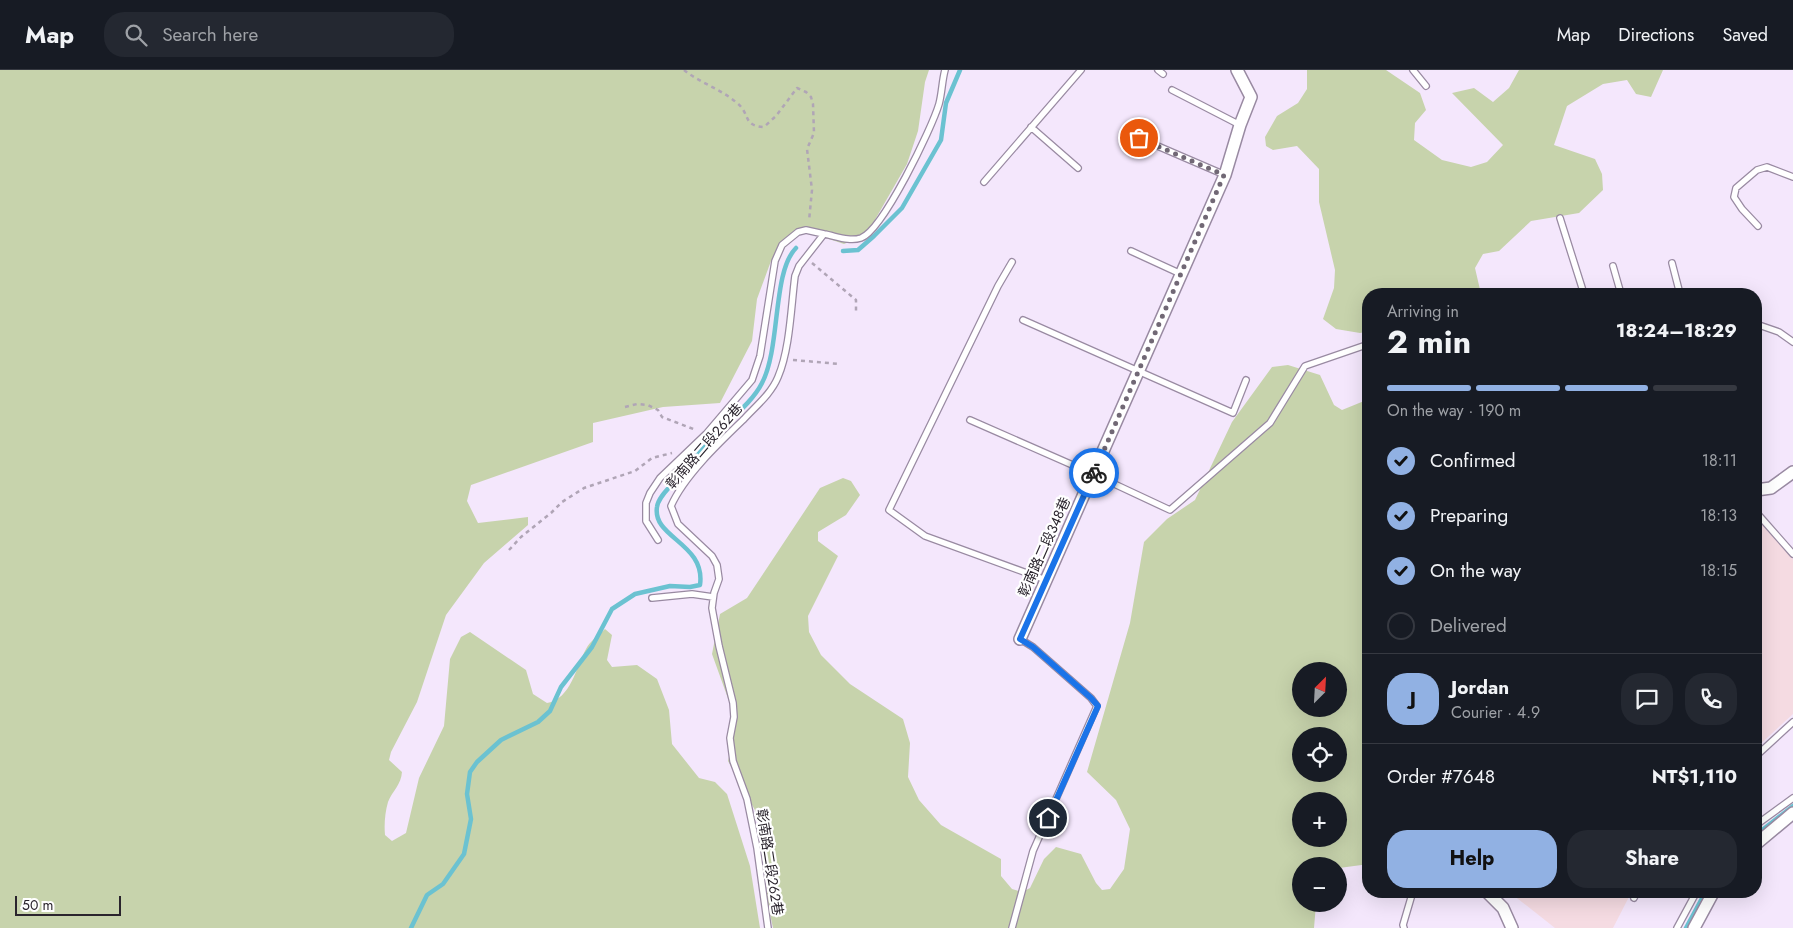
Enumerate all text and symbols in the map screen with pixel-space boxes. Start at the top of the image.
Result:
search box [104,12,454,57]
text: Map [25,17,74,52]
icon: search [122,21,150,49]
text: Search here [162,21,258,48]
text: Map [1557,22,1590,48]
text: Directions [1618,22,1694,48]
text: Saved [1722,22,1768,48]
pin [1118,117,1160,159]
icon: bag [1125,124,1153,152]
text: Arriving in [1387,300,1459,323]
text: 18:24–18:29 [1616,317,1737,344]
text: 2 min [1387,319,1471,365]
street label: 彰南路二段262巷 [661,399,747,493]
text: On the way · 190 m [1387,399,1521,422]
icon: check [1387,447,1415,475]
text: Confirmed [1430,447,1516,474]
courier [1069,448,1119,498]
text: 18:11 [1702,449,1737,472]
icon: bike [1080,459,1108,487]
street label: 彰南路二段348巷 [1013,494,1075,600]
icon: check [1387,502,1415,530]
text: Preparing [1430,502,1508,529]
text: 18:13 [1700,504,1737,527]
icon: check [1387,557,1415,585]
text: On the way [1430,557,1521,584]
text: 18:15 [1700,559,1737,582]
text: Delivered [1430,612,1507,639]
north arrow [1292,662,1348,718]
map controls [1292,662,1347,912]
button: chat [1621,673,1673,725]
button: phone [1685,673,1737,725]
text: Jordan [1451,674,1509,701]
text: J [1410,685,1416,712]
text: Courier · 4.9 [1451,701,1540,724]
button: locate [1292,727,1347,782]
text: Order #7648 [1387,763,1495,790]
text: NT$1,110 [1652,763,1737,790]
button: + [1292,792,1347,847]
pin [1027,797,1069,839]
icon: home [1034,804,1062,832]
street label: 彰南路二段262巷 [752,807,788,917]
button: Help [1387,830,1557,888]
button: Share [1567,830,1737,888]
button: − [1292,857,1347,912]
scale bar [15,893,121,916]
text: 50 m [22,895,53,915]

